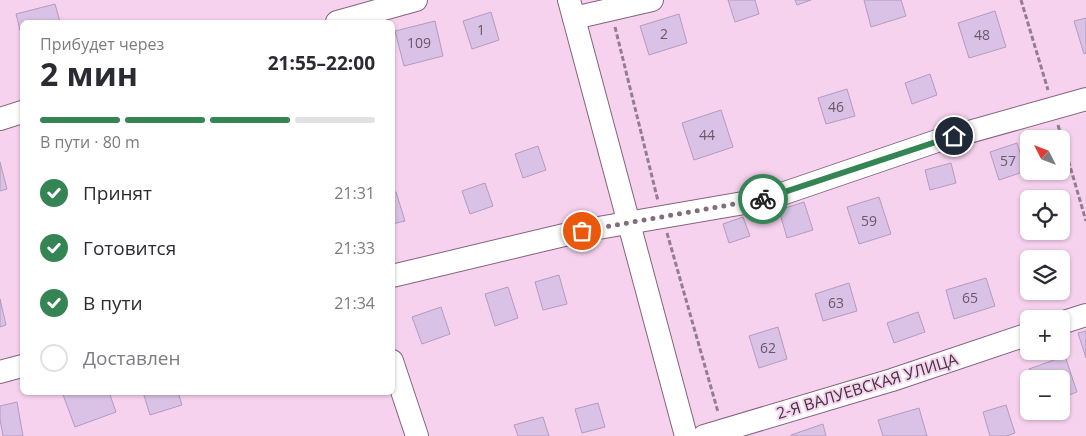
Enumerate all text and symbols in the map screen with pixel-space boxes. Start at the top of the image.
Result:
house number: 1 [477,20,485,39]
house number: 2 [660,24,668,43]
house number: 48 [974,25,990,44]
text: Прибудет через [40,33,164,55]
house number: 109 [407,33,431,52]
text: 21:55–22:00 [268,50,375,76]
text: 2 мин [40,52,138,95]
house number: 46 [828,97,844,116]
pin [933,115,975,157]
icon: home [940,122,968,150]
house number: 44 [699,125,715,144]
north arrow [1020,130,1070,180]
map controls [1020,130,1070,420]
text: В пути · 80 m [40,131,140,153]
house number: 57 [1000,151,1016,170]
courier [738,174,788,224]
icon: check [40,179,68,207]
text: Принят [83,180,152,206]
text: 21:31 [334,182,375,204]
icon: bike [749,185,777,213]
button: locate [1020,190,1070,240]
pin [561,210,603,252]
house number: 59 [861,211,877,230]
icon: bag [568,217,596,245]
icon: check [40,234,68,262]
text: Готовится [83,235,176,261]
text: 21:33 [334,237,375,259]
button: layers [1020,250,1070,300]
house number: 65 [962,288,978,307]
icon: check [40,289,68,317]
text: В пути [83,290,143,316]
text: 21:34 [334,292,375,314]
house number: 63 [828,293,844,312]
button: + [1020,310,1070,360]
house number: 62 [760,338,776,357]
text: Доставлен [83,345,181,371]
street label: 2-Я ВАЛУЕВСКАЯ УЛИЦА [774,348,961,424]
button: − [1020,370,1070,420]

